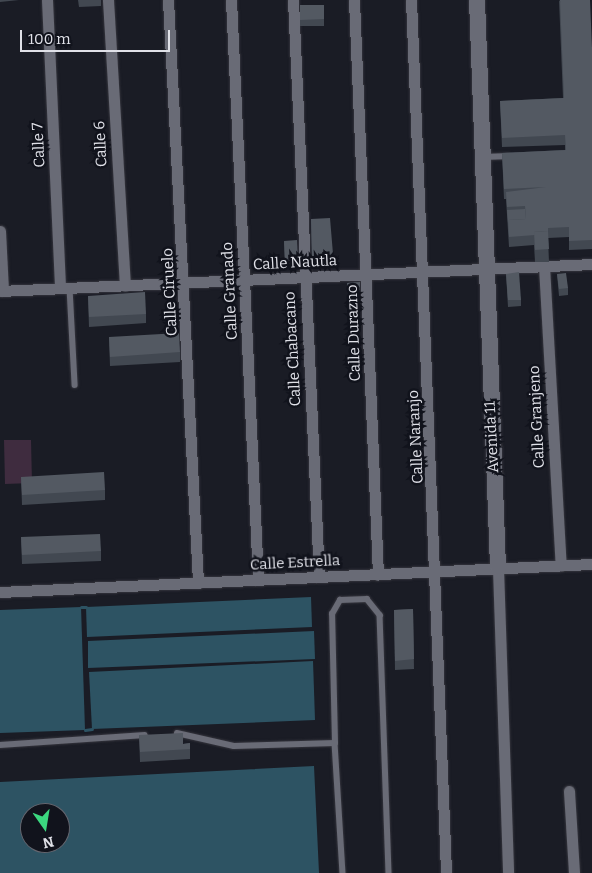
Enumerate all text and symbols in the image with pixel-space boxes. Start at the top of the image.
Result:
scale bar [22,20,172,52]
text: 100 m [28,30,71,48]
street label: Calle 6 [91,120,111,168]
street label: Calle 7 [29,122,49,168]
street label: Calle Granado [218,242,242,340]
street label: Calle Ciruelo [159,248,181,336]
street label: Calle Nautla [253,252,337,274]
street label: Calle Durazno [343,284,365,382]
street label: Calle Chabacano [281,291,305,407]
street label: Calle Granjeno [525,365,549,469]
street label: Calle Naranjo [405,390,427,484]
street label: Avenida 11 [481,401,503,473]
street label: Calle Estrella [249,552,341,574]
north arrow [20,803,70,853]
text: N [41,833,55,852]

